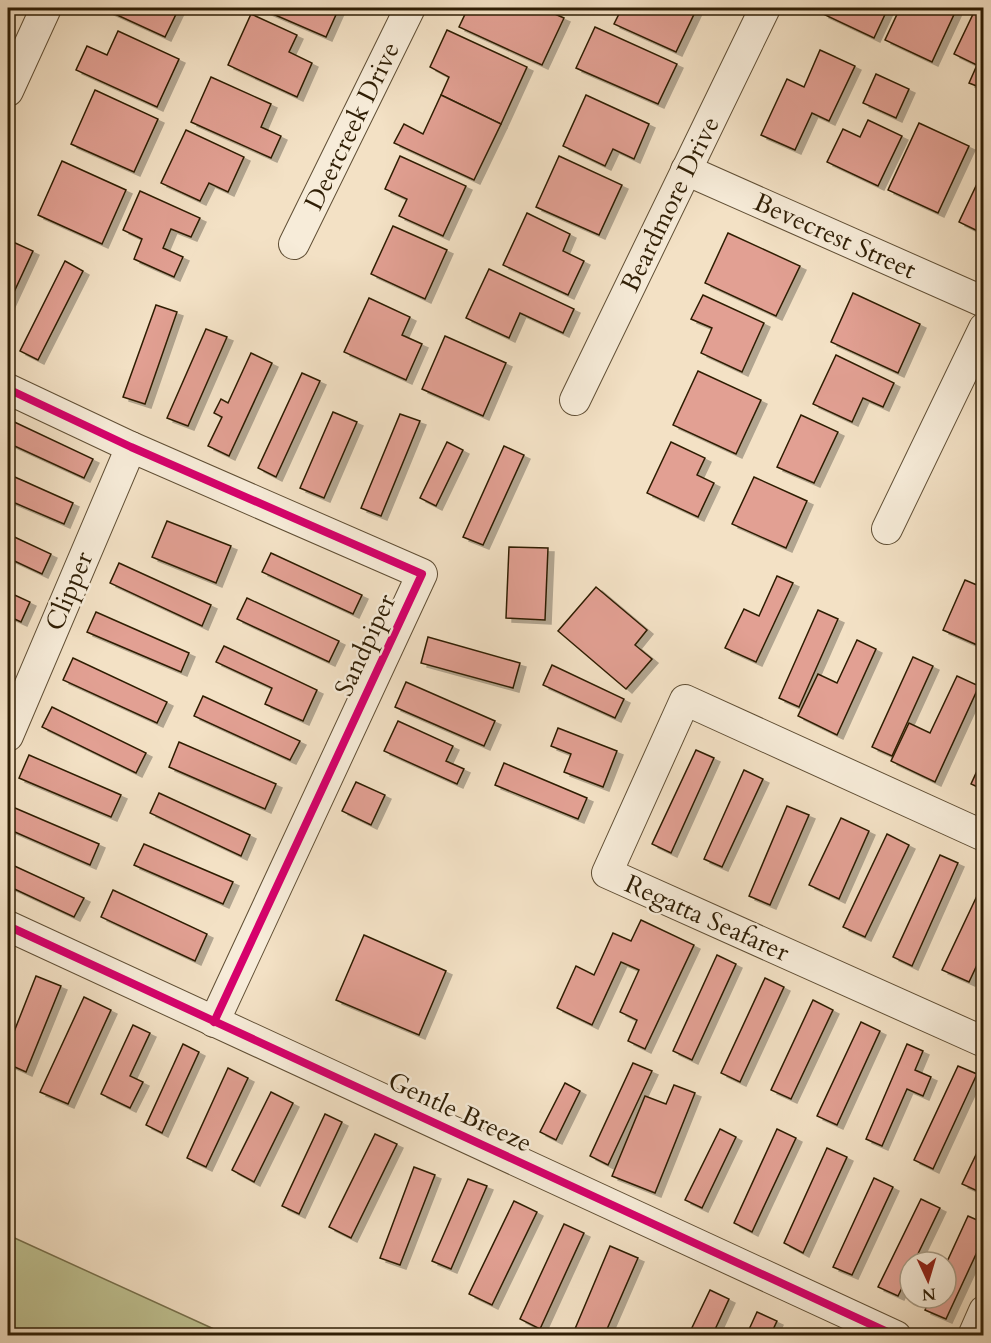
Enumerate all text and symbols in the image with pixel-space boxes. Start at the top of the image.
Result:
street label: Deercreek Drive [296,36,408,216]
street label: Beardmore Drive [612,110,728,298]
street label: Bevecrest Street [748,185,922,287]
street label: Clipper [37,546,101,636]
street label: Sandpiper [326,588,404,702]
street label: Regatta Seafarer [619,866,795,970]
street label: Gentle Breeze [382,1063,538,1161]
north arrow [898,1250,958,1310]
text: N [921,1283,937,1305]

